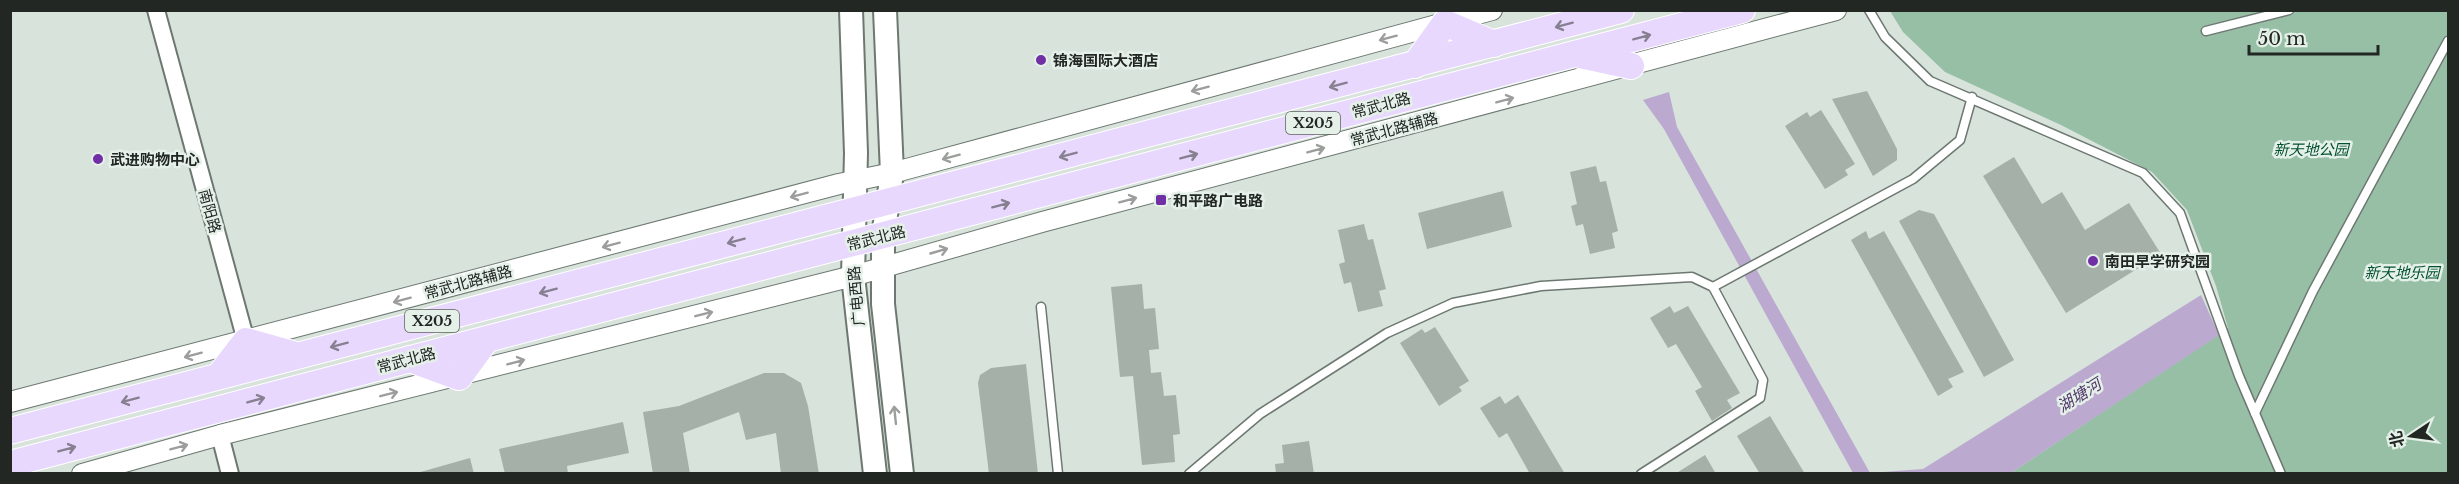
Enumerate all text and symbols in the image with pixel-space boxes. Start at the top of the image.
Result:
scale bar [2249,18,2378,56]
one-way arrow [1555,20,1574,32]
text: 50 m [2258,28,2306,50]
one-way arrow [1632,30,1651,42]
one-way arrow [1379,33,1398,45]
place label: 锦海国际大酒店 [1053,51,1158,70]
marker: 锦海国际大酒店 [1034,53,1048,67]
one-way arrow [1329,79,1348,91]
one-way arrow [1191,84,1210,96]
street label: 常武北路 [1350,88,1412,122]
one-way arrow [1495,93,1514,105]
street label: 常武北路辅路 [1348,108,1440,150]
road number: X205 [1286,112,1340,134]
park label: 新天地公园 [2273,140,2350,159]
one-way arrow [1306,143,1325,155]
one-way arrow [1180,149,1199,161]
place label: 武进购物中心 [110,150,200,169]
one-way arrow [1059,150,1078,162]
one-way arrow [942,151,961,163]
marker: 武进购物中心 [91,152,105,166]
street label: 南阳路 [195,187,225,235]
one-way arrow [790,189,809,201]
place label: 和平路广电路 [1173,191,1263,210]
one-way arrow [1118,193,1137,205]
marker: 和平路广电路 [1154,193,1168,207]
one-way arrow [991,199,1010,210]
street label: 常武北路 [845,222,907,254]
one-way arrow [727,236,746,248]
one-way arrow [602,239,621,251]
one-way arrow [930,245,949,256]
place label: 南田早学研究园 [2105,252,2210,271]
marker: 南田早学研究园 [2086,254,2100,268]
street label: 常武北路辅路 [422,261,514,303]
park label: 新天地乐园 [2364,263,2441,282]
street label: 广电西路 [844,265,868,327]
one-way arrow [538,285,557,297]
one-way arrow [393,295,412,306]
one-way arrow [695,307,714,319]
road number: X205 [405,310,459,332]
one-way arrow [329,340,348,352]
street label: 常武北路 [375,343,437,377]
one-way arrow [184,350,203,361]
one-way arrow [506,356,525,367]
water label: 湖塘河 [2053,372,2107,416]
one-way arrow [379,388,398,400]
one-way arrow [246,393,265,405]
one-way arrow [120,394,139,406]
one-way arrow [889,406,900,426]
north arrow [2381,406,2441,466]
text: 北 [2385,429,2408,449]
one-way arrow [169,441,188,452]
one-way arrow [57,443,76,454]

